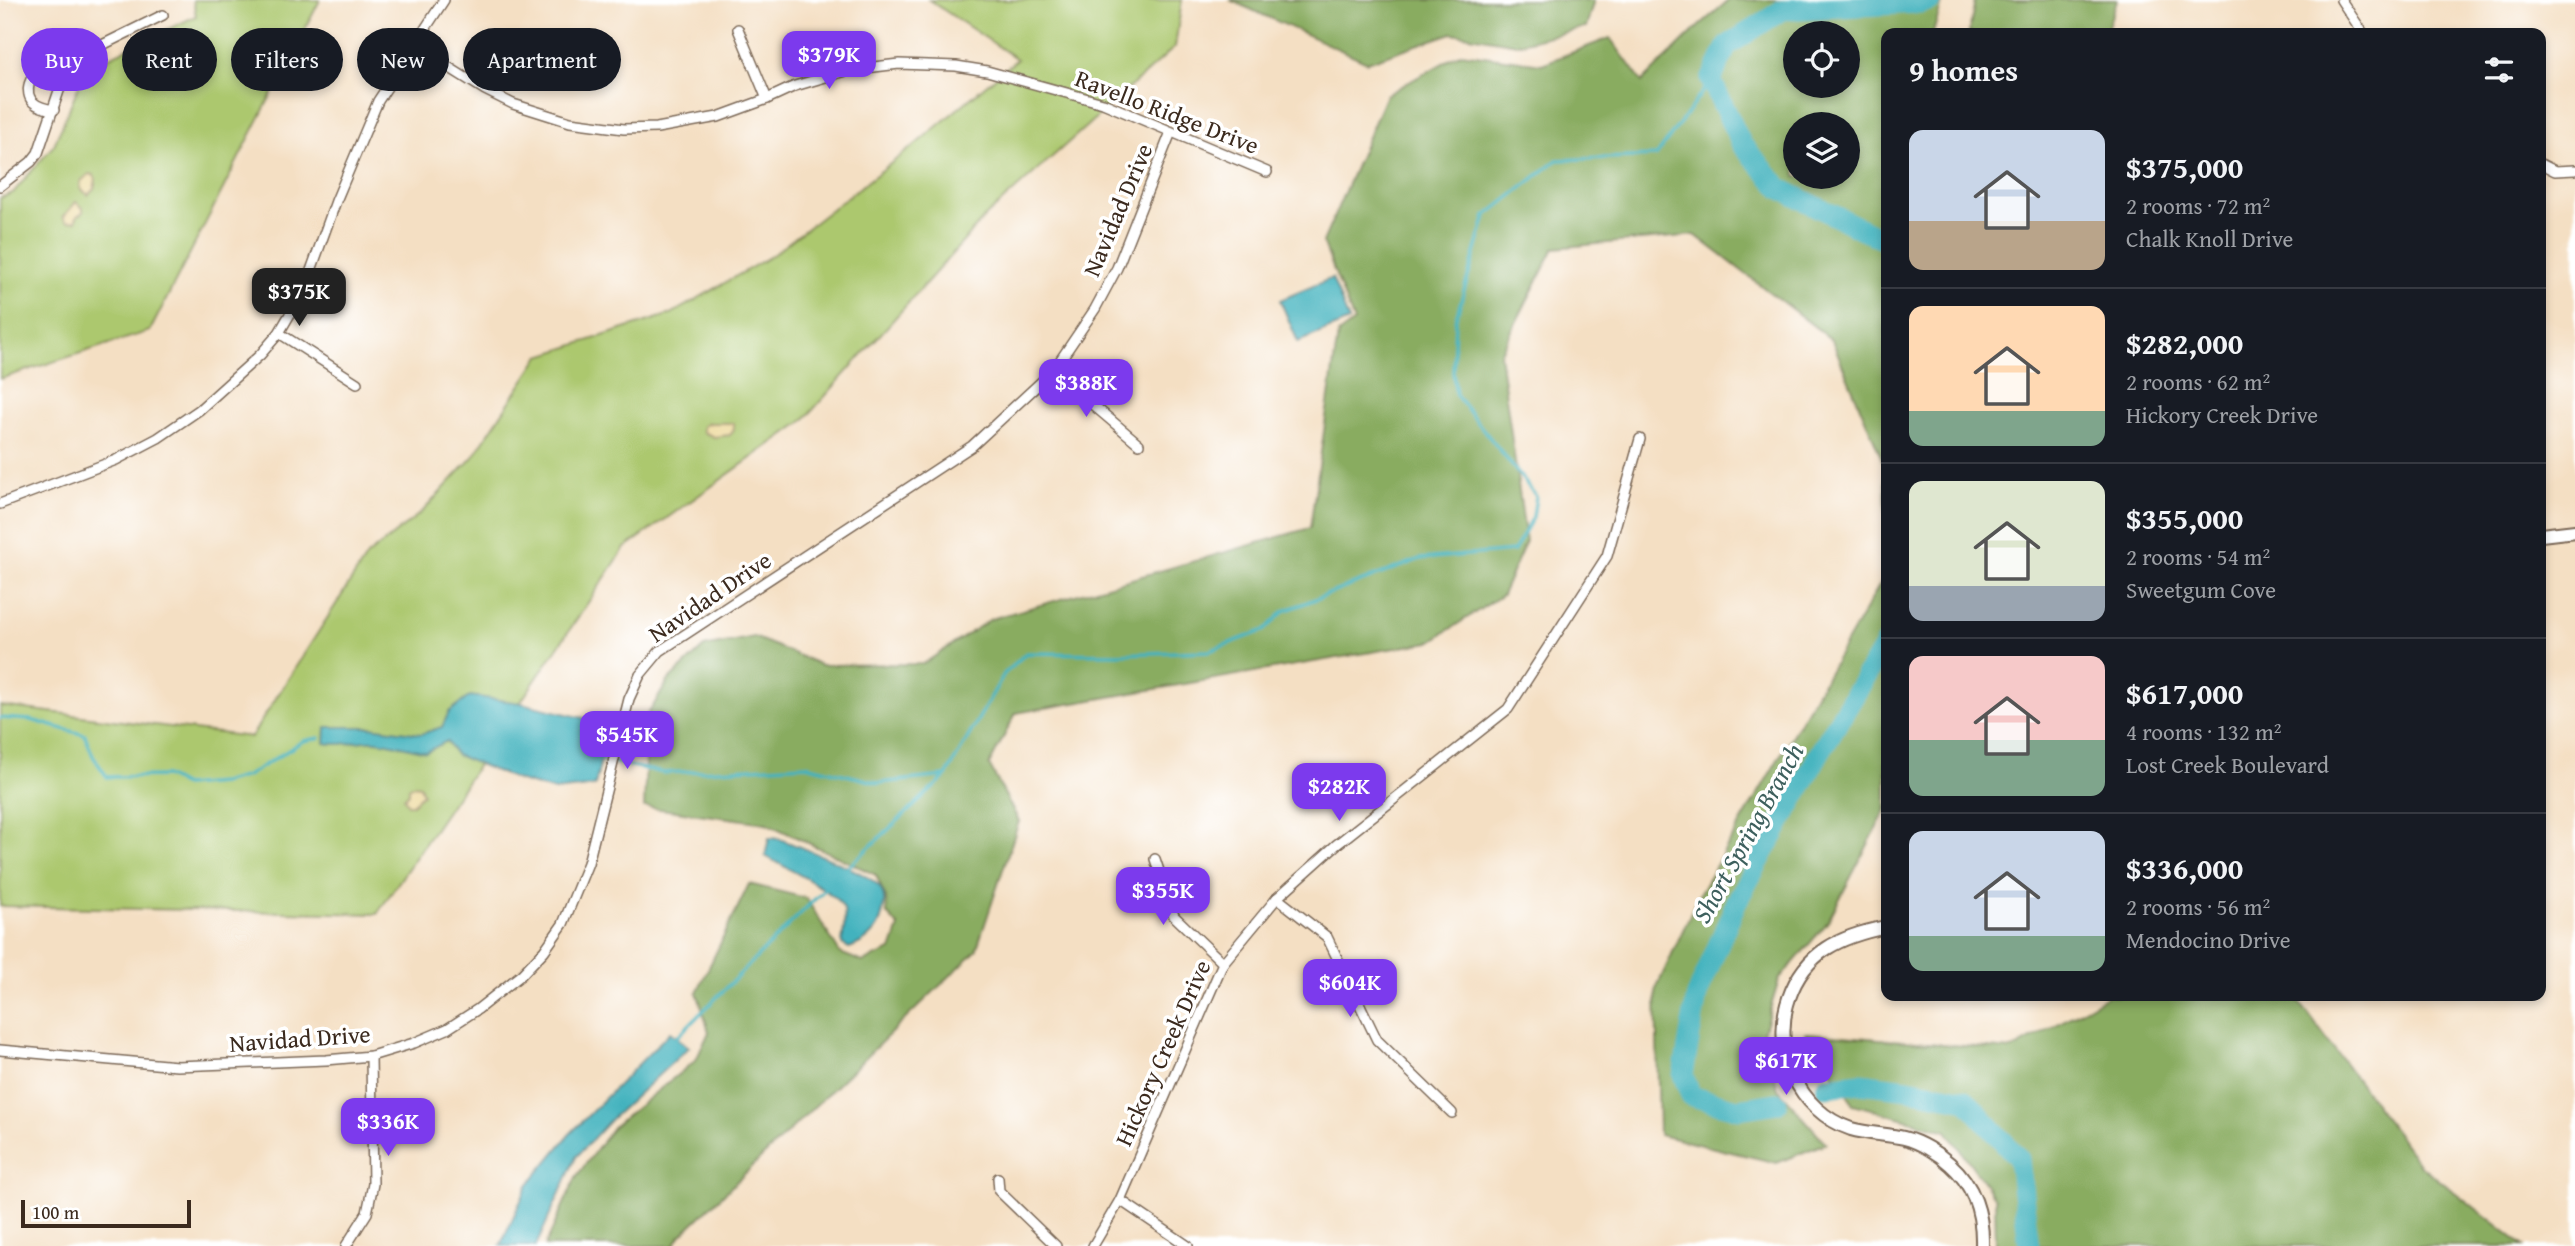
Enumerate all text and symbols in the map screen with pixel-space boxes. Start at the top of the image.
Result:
map controls [1783,21,1860,189]
button: locate [1783,21,1860,98]
chip: Buy [21,28,108,91]
chip: Rent [122,28,217,91]
chip: Filters [231,28,343,91]
chip: New [357,28,449,91]
chip: Apartment [463,28,621,91]
pin: $379K [780,32,878,91]
text: $379K [798,37,860,70]
text: 9 homes [1909,48,2018,92]
icon: filters [2480,51,2518,89]
street label: Ravello Ridge Drive [1070,60,1264,163]
button: layers [1783,112,1860,189]
street label: Navidad Drive [1074,138,1161,282]
text: $375,000 [2126,145,2243,189]
icon: home [1965,158,2049,242]
text: 2 rooms · 72 m² [2126,189,2270,222]
text: Chalk Knoll Drive [2126,222,2293,255]
pin: $375K [250,268,348,328]
text: $375K [268,274,330,307]
text: $282,000 [2126,321,2243,365]
icon: home [1965,334,2049,418]
pin: $388K [1037,360,1135,419]
text: $388K [1055,365,1117,398]
text: 2 rooms · 62 m² [2126,365,2270,398]
text: Hickory Creek Drive [2126,398,2318,431]
text: $355,000 [2126,496,2243,540]
icon: home [1965,509,2049,593]
text: 2 rooms · 54 m² [2126,540,2270,573]
street label: Navidad Drive [641,543,778,651]
text: Sweetgum Cove [2126,573,2276,606]
text: $617,000 [2126,671,2243,715]
icon: home [1965,684,2049,768]
pin: $545K [578,712,676,771]
text: 4 rooms · 132 m² [2126,715,2281,748]
text: $545K [596,717,658,750]
water label: Short Spring Branch [1682,736,1813,930]
text: Lost Creek Boulevard [2126,748,2329,781]
pin: $282K [1290,764,1388,823]
text: $282K [1308,769,1370,802]
text: $336,000 [2126,846,2243,890]
icon: home [1965,859,2049,943]
pin: $355K [1114,867,1212,927]
text: $355K [1132,873,1194,906]
text: 2 rooms · 56 m² [2126,890,2270,923]
text: Mendocino Drive [2126,923,2291,956]
street label: Hickory Creek Drive [1106,954,1219,1151]
pin: $604K [1301,960,1399,1019]
text: $604K [1319,965,1381,998]
street label: Navidad Drive [228,1016,372,1061]
pin: $617K [1737,1038,1835,1097]
text: $617K [1755,1043,1817,1076]
pin: $336K [339,1098,437,1158]
text: $336K [357,1104,419,1137]
scale bar [21,1197,191,1229]
text: 100 m [32,1198,79,1226]

